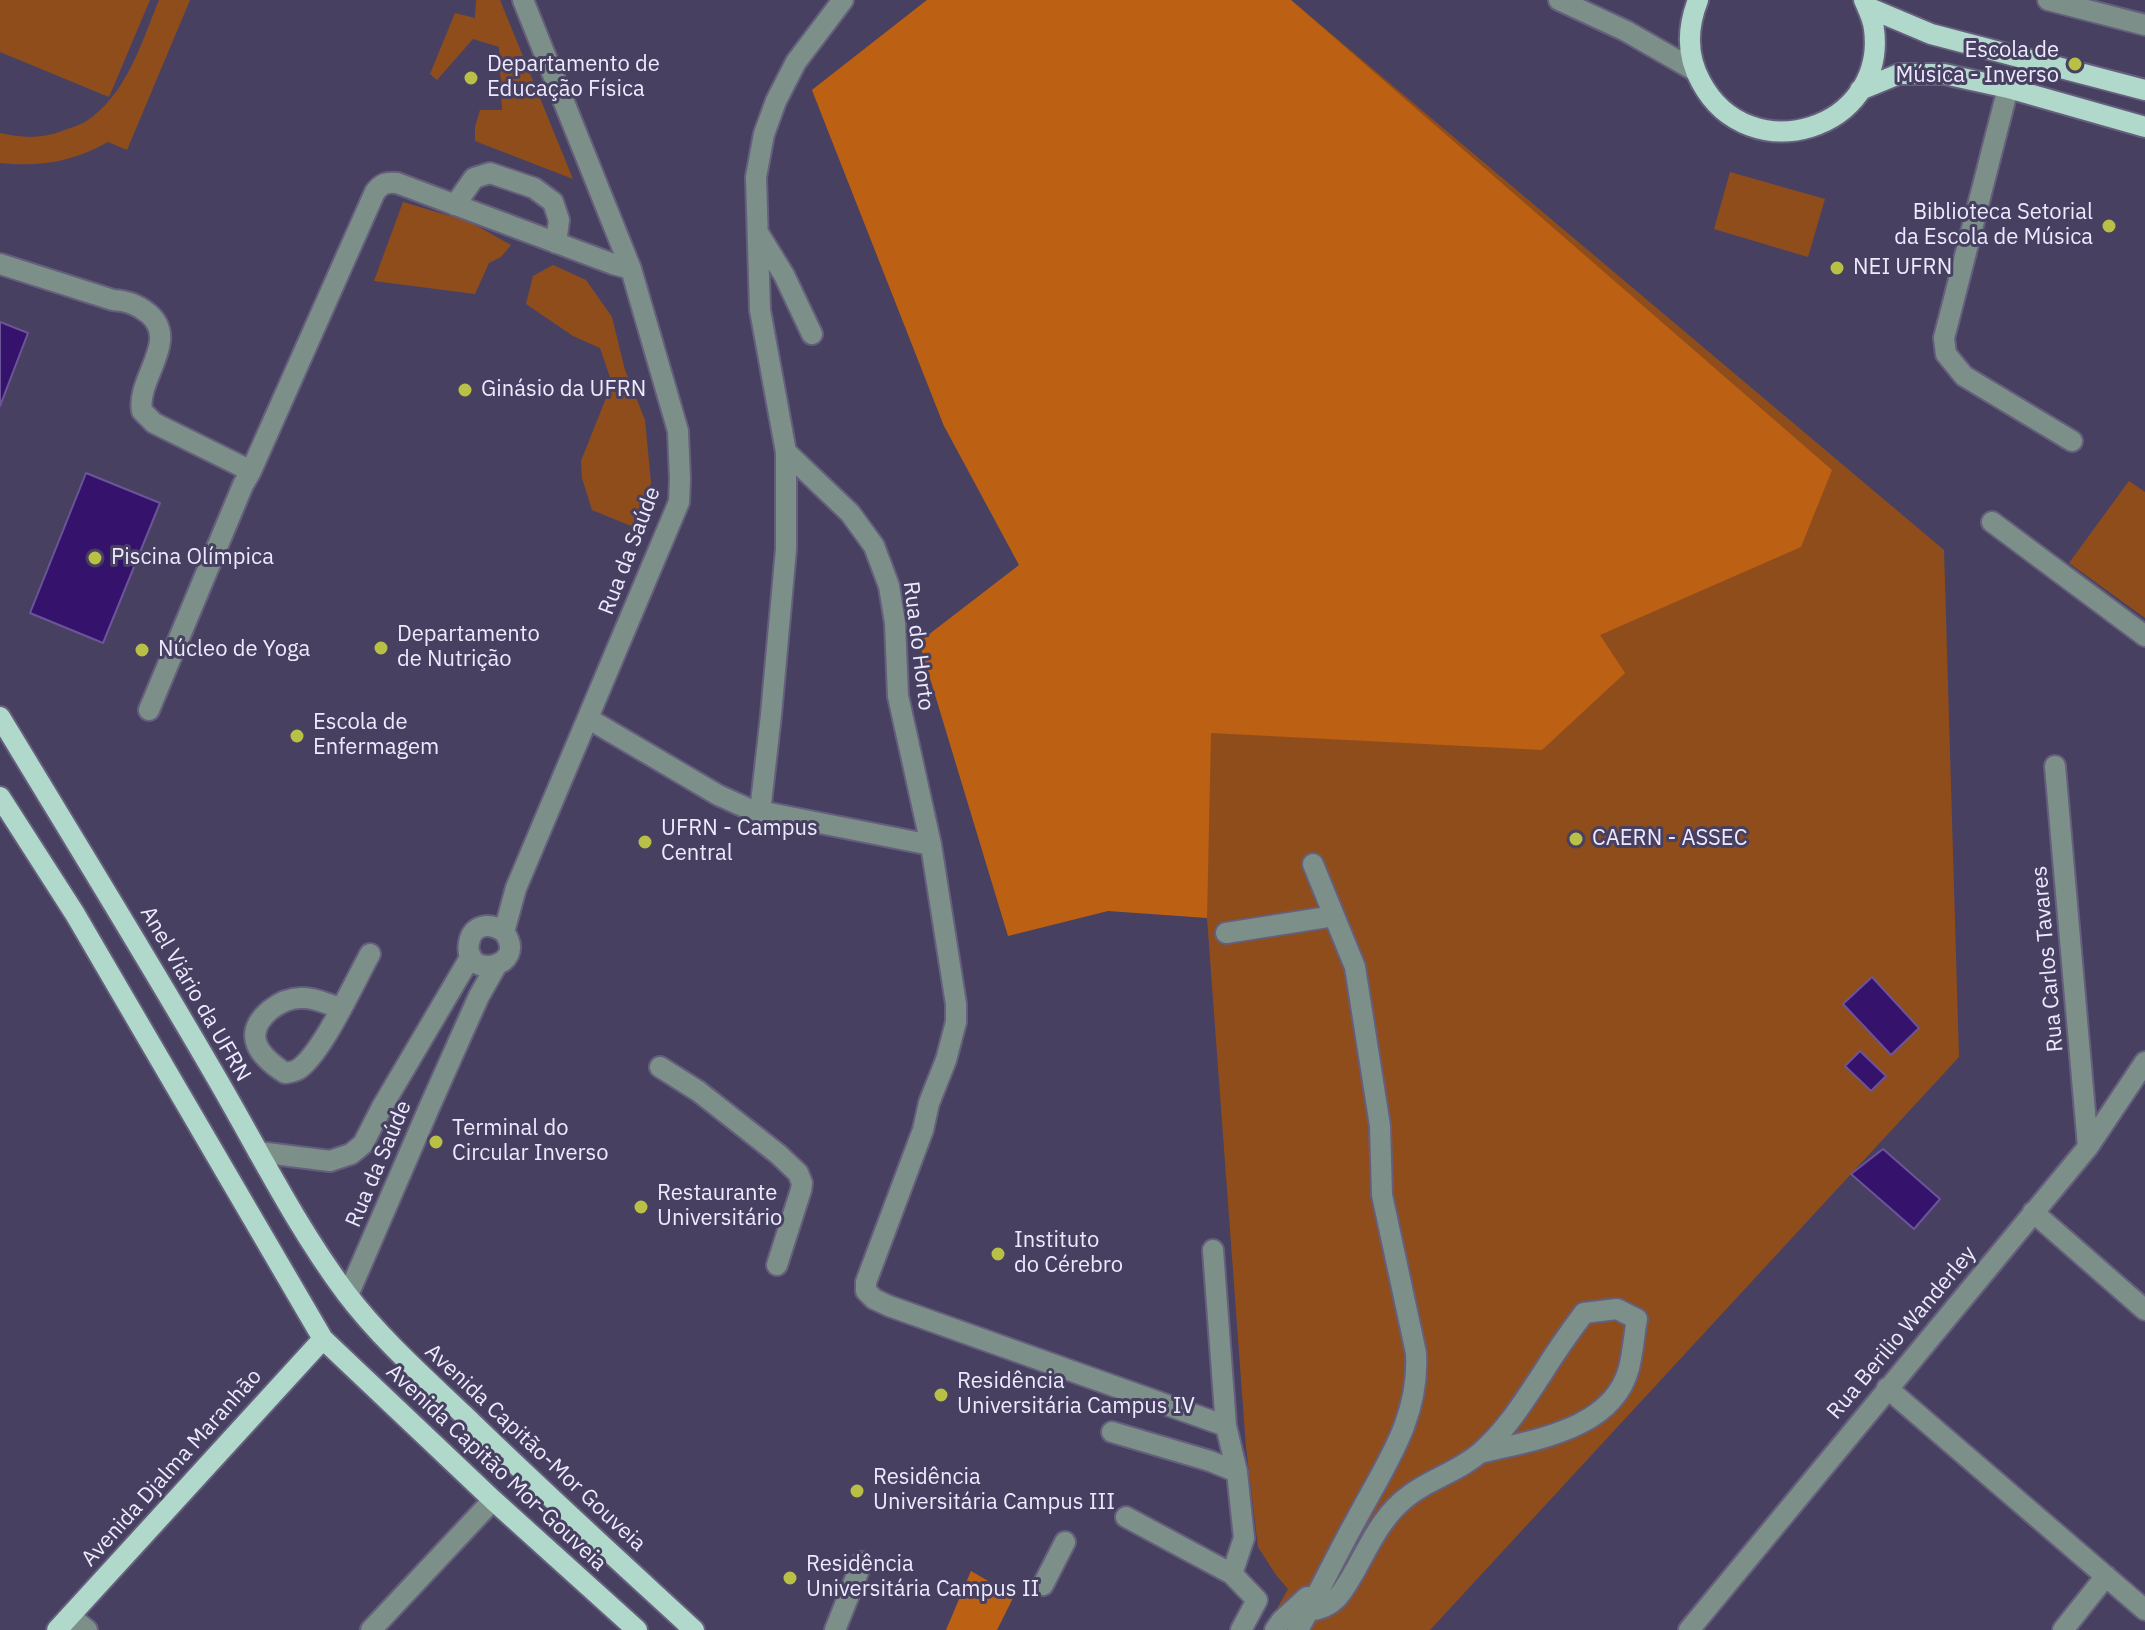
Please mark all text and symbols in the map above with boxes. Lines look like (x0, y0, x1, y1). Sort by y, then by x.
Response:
place label: Escola de Música - Inverso (1895, 38, 2059, 90)
place label: Departamento de Educação Física (487, 52, 660, 104)
marker: Escola de Música - Inverso (2066, 55, 2084, 73)
marker: Departamento de Educação Física (462, 69, 480, 87)
place label: Biblioteca Setorial da Escola de Música (1894, 200, 2093, 252)
marker: Biblioteca Setorial da Escola de Música (2100, 217, 2118, 235)
place label: NEI UFRN (1853, 255, 1952, 281)
marker: NEI UFRN (1828, 259, 1846, 277)
place label: Ginásio da UFRN (481, 377, 646, 403)
marker: Ginásio da UFRN (456, 381, 474, 399)
street label: Rua da Saúde (593, 483, 667, 619)
place label: Piscina Olímpica (111, 545, 274, 571)
marker: Piscina Olímpica (86, 549, 104, 567)
street label: Rua do Horto (897, 580, 939, 712)
place label: Departamento de Nutrição (397, 622, 540, 674)
place label: Núcleo de Yoga (158, 637, 310, 663)
marker: Departamento de Nutrição (372, 639, 390, 657)
marker: Núcleo de Yoga (133, 641, 151, 659)
place label: Escola de Enfermagem (313, 710, 439, 762)
marker: Escola de Enfermagem (288, 727, 306, 745)
place label: UFRN - Campus Central (661, 816, 818, 868)
place label: CAERN - ASSEC (1592, 826, 1747, 852)
marker: CAERN - ASSEC (1567, 830, 1585, 848)
marker: UFRN - Campus Central (636, 833, 654, 851)
street label: Rua Carlos Tavares (2027, 865, 2069, 1053)
street label: Anel Viário da UFRN (134, 902, 256, 1086)
street label: Rua da Saúde (340, 1097, 418, 1231)
place label: Terminal do Circular Inverso (452, 1116, 609, 1168)
marker: Terminal do Circular Inverso (427, 1133, 445, 1151)
place label: Restaurante Universitário (657, 1181, 782, 1232)
marker: Restaurante Universitário (632, 1198, 650, 1216)
place label: Instituto do Cérebro (1014, 1228, 1123, 1280)
street label: Rua Berilio Wanderley (1822, 1241, 1982, 1425)
marker: Instituto do Cérebro (989, 1245, 1007, 1263)
street label: Avenida Capitão-Mor Gouveia (419, 1339, 651, 1557)
street label: Avenida Capitão Mor-Gouveia (380, 1359, 612, 1577)
street label: Avenida Djalma Maranhão (76, 1364, 268, 1572)
place label: Residência Universitária Campus IV (957, 1369, 1195, 1420)
marker: Residência Universitária Campus IV (932, 1386, 950, 1404)
place label: Residência Universitária Campus III (873, 1465, 1115, 1516)
marker: Residência Universitária Campus III (848, 1482, 866, 1500)
place label: Residência Universitária Campus II (806, 1552, 1039, 1604)
marker: Residência Universitária Campus II (781, 1569, 799, 1587)

